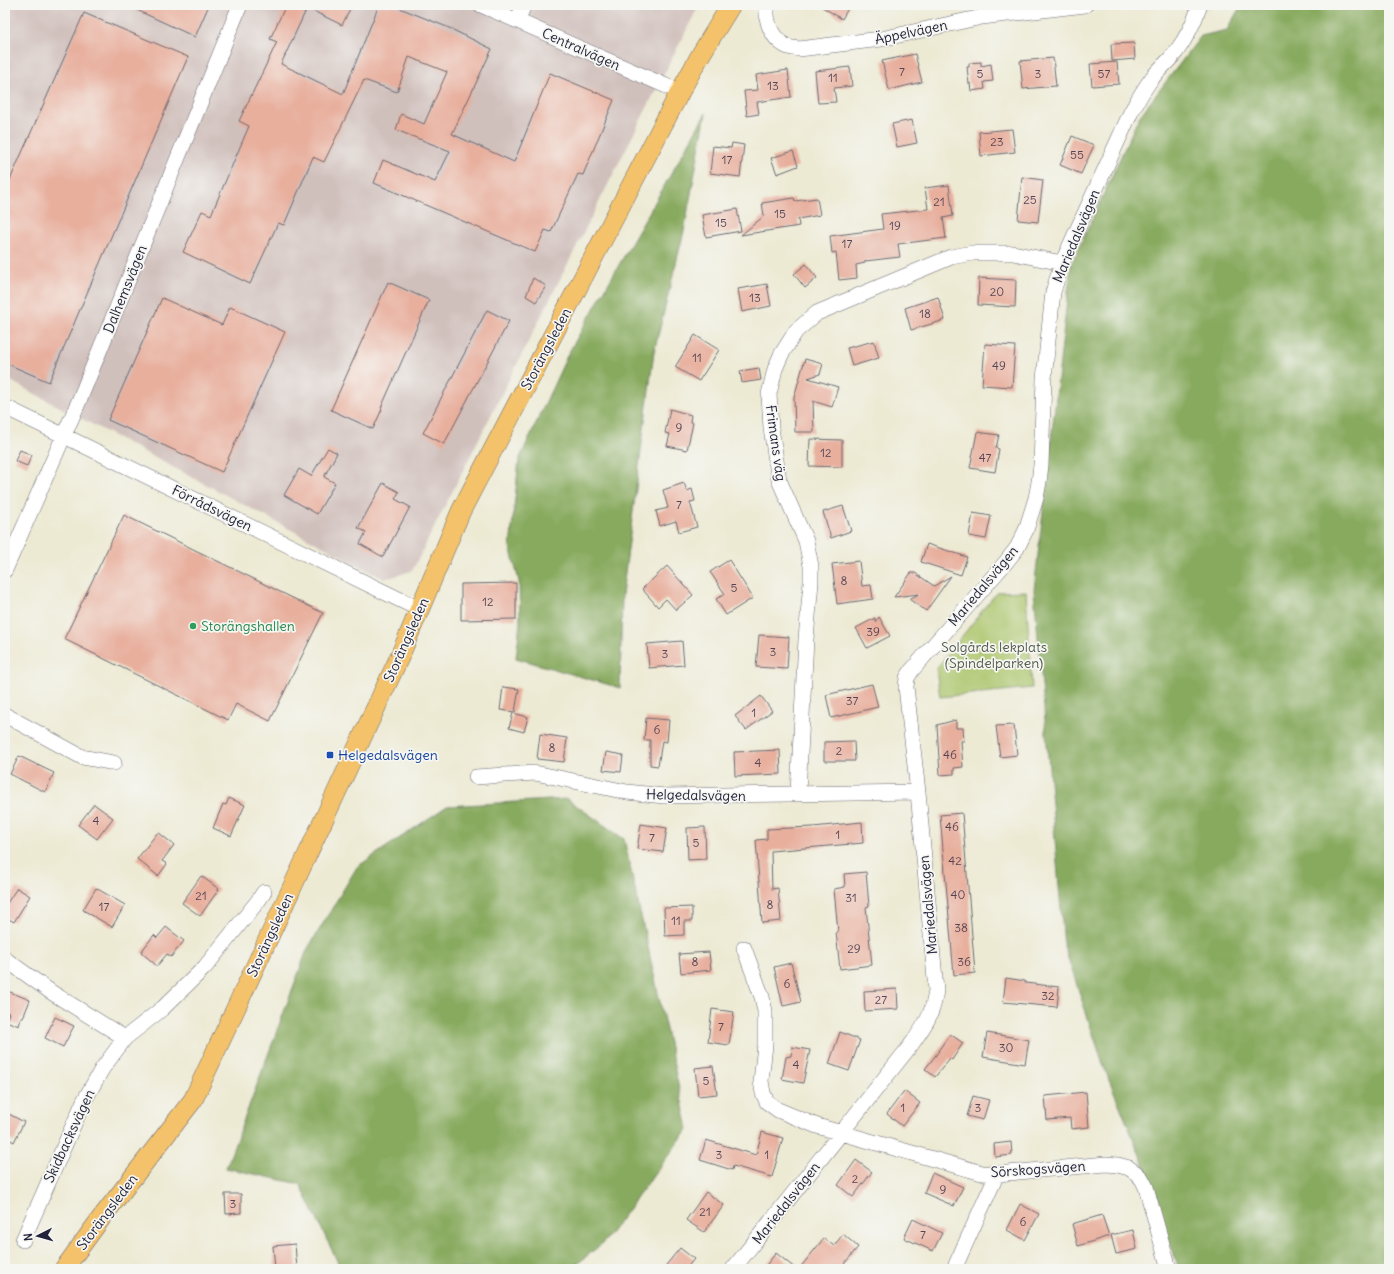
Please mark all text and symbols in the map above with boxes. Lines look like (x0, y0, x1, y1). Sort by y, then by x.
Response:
street label: Äppelvägen (873, 16, 949, 48)
street label: Centralvägen (539, 24, 623, 74)
house number: 7 (899, 64, 905, 79)
house number: 5 (977, 66, 984, 81)
house number: 3 (1035, 66, 1042, 81)
house number: 57 (1098, 66, 1111, 81)
house number: 11 (828, 70, 838, 85)
house number: 13 (767, 78, 779, 93)
house number: 23 (990, 134, 1004, 149)
house number: 55 (1070, 147, 1084, 162)
house number: 17 (722, 152, 732, 167)
street label: Mariedalsvägen (1048, 187, 1104, 285)
house number: 25 (1023, 192, 1037, 207)
house number: 21 (933, 194, 945, 209)
house number: 15 (774, 206, 786, 221)
house number: 15 (715, 215, 727, 230)
house number: 19 (889, 218, 901, 233)
house number: 17 (842, 236, 852, 251)
street label: Dalhemsvägen (99, 242, 151, 336)
house number: 20 (990, 284, 1004, 299)
house number: 13 (749, 290, 761, 305)
street label: Storängsleden (517, 305, 575, 393)
house number: 18 (919, 306, 931, 321)
house number: 11 (692, 350, 702, 365)
house number: 49 (992, 358, 1006, 373)
street label: Frimans väg (762, 404, 790, 482)
house number: 9 (676, 420, 683, 435)
house number: 12 (820, 445, 832, 460)
house number: 47 (979, 450, 991, 465)
street label: Förrådsvägen (169, 481, 255, 535)
house number: 7 (676, 497, 682, 512)
street label: Mariedalsvägen (944, 542, 1022, 630)
house number: 8 (841, 573, 848, 588)
house number: 5 (731, 580, 738, 595)
house number: 12 (482, 594, 494, 609)
street label: Storängsleden (379, 595, 433, 685)
place label: Storängshallen (201, 617, 295, 635)
marker: Storängshallen (188, 621, 198, 631)
house number: 39 (866, 624, 880, 639)
park label: Solgårds lekplats (Spindelparken) (941, 638, 1047, 672)
house number: 3 (770, 644, 777, 659)
house number: 3 (662, 646, 669, 661)
house number: 37 (846, 693, 858, 708)
house number: 1 (752, 705, 756, 720)
house number: 6 (654, 722, 661, 737)
house number: 8 (549, 740, 556, 755)
house number: 2 (836, 743, 843, 758)
place label: Helgedalsvägen (338, 746, 438, 764)
house number: 46 (943, 747, 957, 762)
marker: Helgedalsvägen (325, 750, 335, 760)
house number: 4 (755, 755, 762, 770)
street label: Helgedalsvägen (646, 785, 746, 805)
house number: 4 (93, 813, 100, 828)
house number: 46 (945, 819, 959, 834)
house number: 1 (836, 827, 840, 842)
house number: 7 (649, 830, 655, 845)
house number: 5 (693, 835, 700, 850)
house number: 42 (948, 853, 962, 868)
street label: Mariedalsvägen (915, 855, 941, 955)
house number: 40 (951, 887, 966, 902)
house number: 21 (195, 888, 207, 903)
street label: Storängsleden (243, 890, 297, 980)
house number: 31 (845, 890, 857, 905)
house number: 8 (767, 897, 774, 912)
house number: 17 (99, 899, 109, 914)
house number: 11 (671, 913, 681, 928)
house number: 38 (954, 920, 968, 935)
house number: 29 (847, 941, 861, 956)
house number: 8 (692, 954, 699, 969)
house number: 36 (957, 954, 971, 969)
house number: 6 (784, 976, 791, 991)
house number: 32 (1041, 988, 1055, 1003)
house number: 27 (875, 992, 887, 1007)
house number: 7 (718, 1019, 724, 1034)
house number: 30 (999, 1040, 1013, 1055)
house number: 4 (793, 1057, 800, 1072)
house number: 5 (703, 1073, 710, 1088)
street label: Skidbacksvägen (40, 1087, 98, 1185)
house number: 1 (901, 1100, 905, 1115)
house number: 3 (975, 1100, 982, 1115)
house number: 3 (716, 1147, 723, 1162)
house number: 1 (765, 1147, 769, 1162)
street label: Sörskogsvägen (990, 1157, 1086, 1181)
street label: Mariedalsvägen (748, 1158, 824, 1248)
street label: Storängsleden (73, 1170, 141, 1254)
house number: 2 (852, 1171, 859, 1186)
house number: 9 (940, 1182, 947, 1197)
house number: 3 (230, 1196, 237, 1211)
house number: 21 (699, 1204, 711, 1219)
house number: 6 (1020, 1214, 1027, 1229)
north arrow (18, 1216, 58, 1256)
house number: 7 (920, 1227, 926, 1242)
text: N (21, 1233, 35, 1242)

